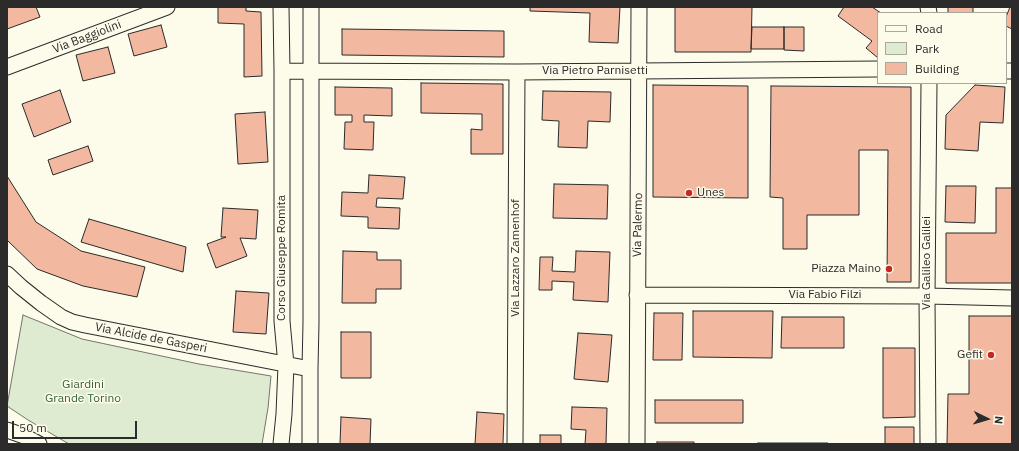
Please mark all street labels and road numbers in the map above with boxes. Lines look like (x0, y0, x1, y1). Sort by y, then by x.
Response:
street label: Via Baggiolini (51, 17, 123, 57)
street label: Via Pietro Parnisetti (542, 64, 648, 78)
street label: Via Palermo (630, 193, 646, 257)
street label: Corso Giuseppe Romita (275, 195, 289, 321)
street label: Via Lazzaro Zamenhof (509, 199, 523, 317)
street label: Via Galileo Galilei (920, 216, 934, 310)
street label: Via Fabio Filzi (788, 288, 862, 302)
street label: Via Alcide de Gasperi (94, 320, 208, 356)

